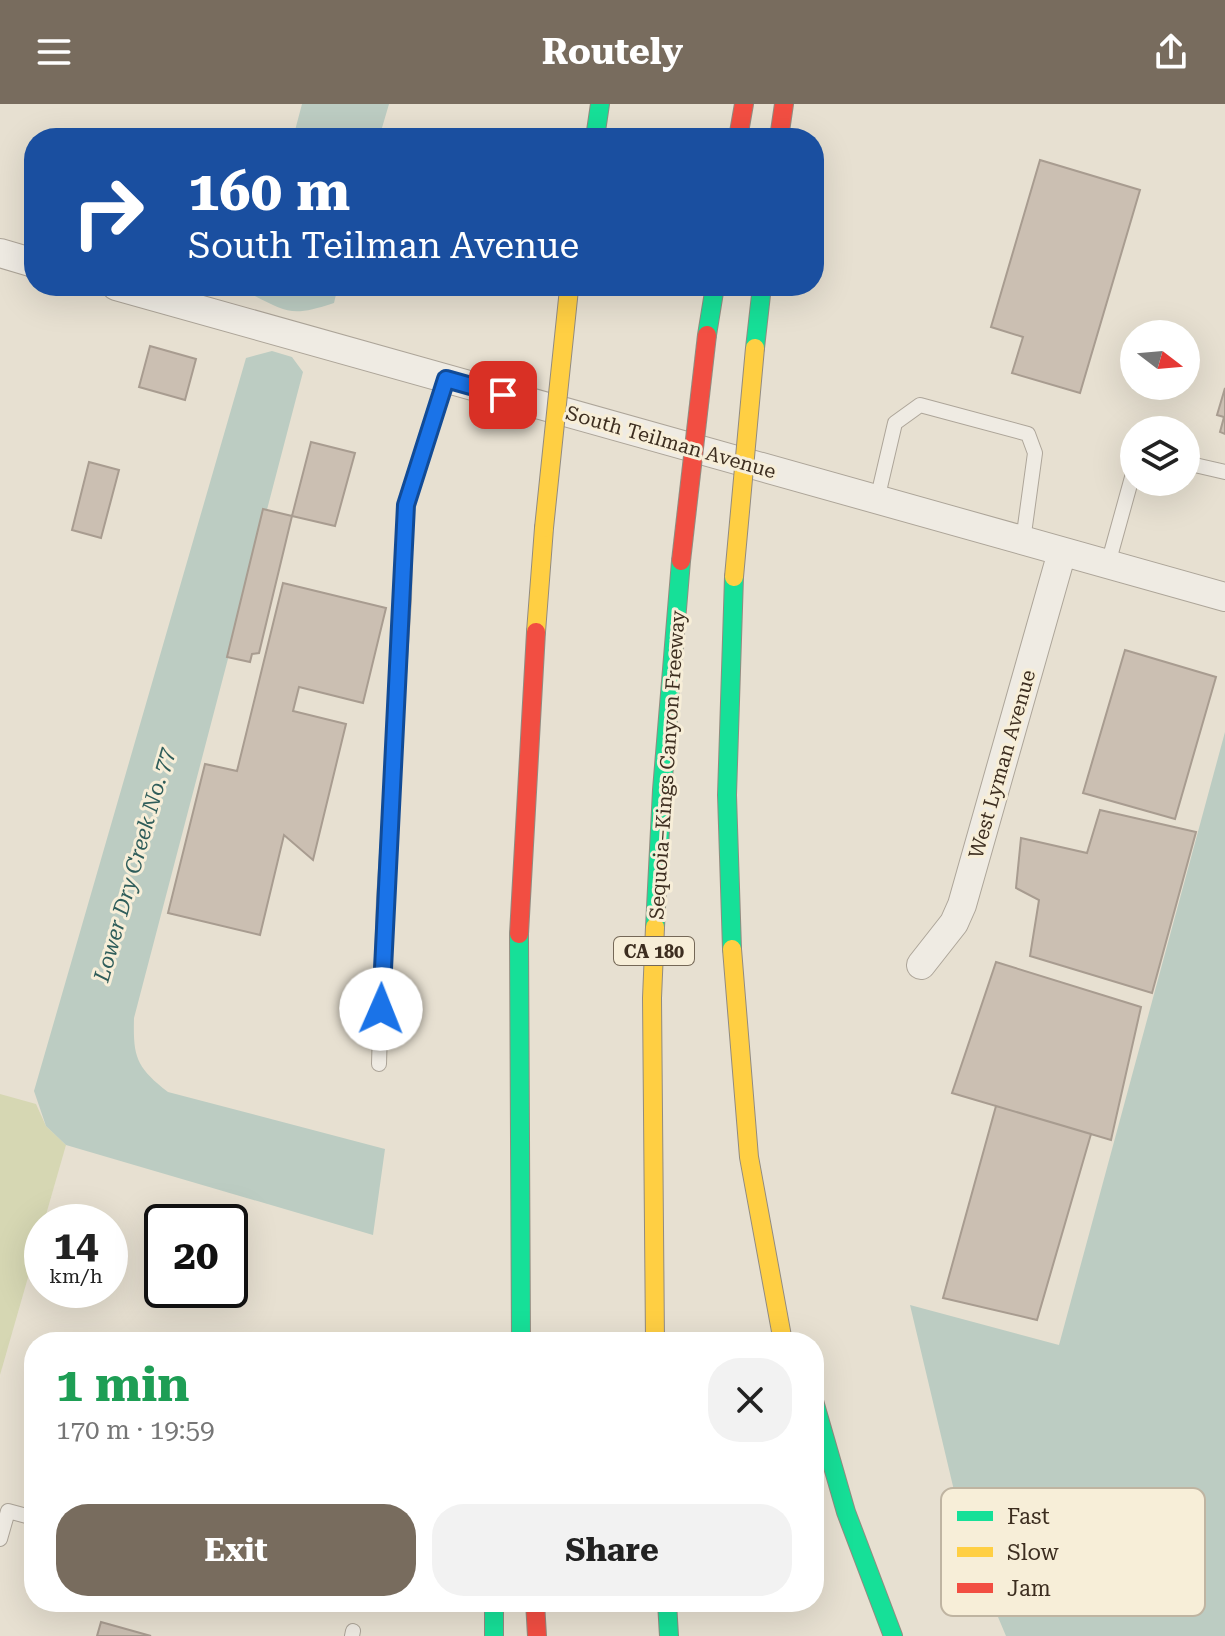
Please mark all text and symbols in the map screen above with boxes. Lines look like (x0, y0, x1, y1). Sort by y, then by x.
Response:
icon: menu (32, 30, 76, 74)
icon: share (1149, 30, 1193, 74)
text: Routely (542, 31, 683, 73)
text: 160 m (188, 158, 350, 224)
icon: right (56, 160, 160, 264)
text: South Teilman Avenue (188, 225, 579, 267)
north arrow (1120, 320, 1200, 400)
map controls (1120, 320, 1200, 496)
pin (469, 361, 537, 429)
icon: arrive (481, 373, 525, 417)
street label: South Teilman Avenue (563, 401, 779, 483)
button: layers (1120, 416, 1200, 496)
street label: Sequoia–Kings Canyon Freeway (644, 609, 690, 920)
street label: West Lyman Avenue (964, 667, 1040, 861)
water label: Lower Dry Creek No. 77 (88, 745, 180, 986)
road number: CA 180 (614, 937, 694, 965)
position arrow (339, 967, 423, 1051)
speed limit sign: 20 (144, 1204, 248, 1308)
text: 14 (54, 1222, 98, 1269)
text: km/h (49, 1264, 103, 1288)
text: 1 min (56, 1357, 189, 1413)
button: close (708, 1358, 792, 1442)
text: 170 m · 19:59 (56, 1415, 215, 1445)
legend (941, 1488, 1205, 1616)
button: Exit (56, 1504, 416, 1596)
button: Share (432, 1504, 792, 1596)
text: Fast (1007, 1504, 1050, 1529)
text: Slow (1007, 1540, 1060, 1565)
text: Jam (1007, 1576, 1051, 1601)

